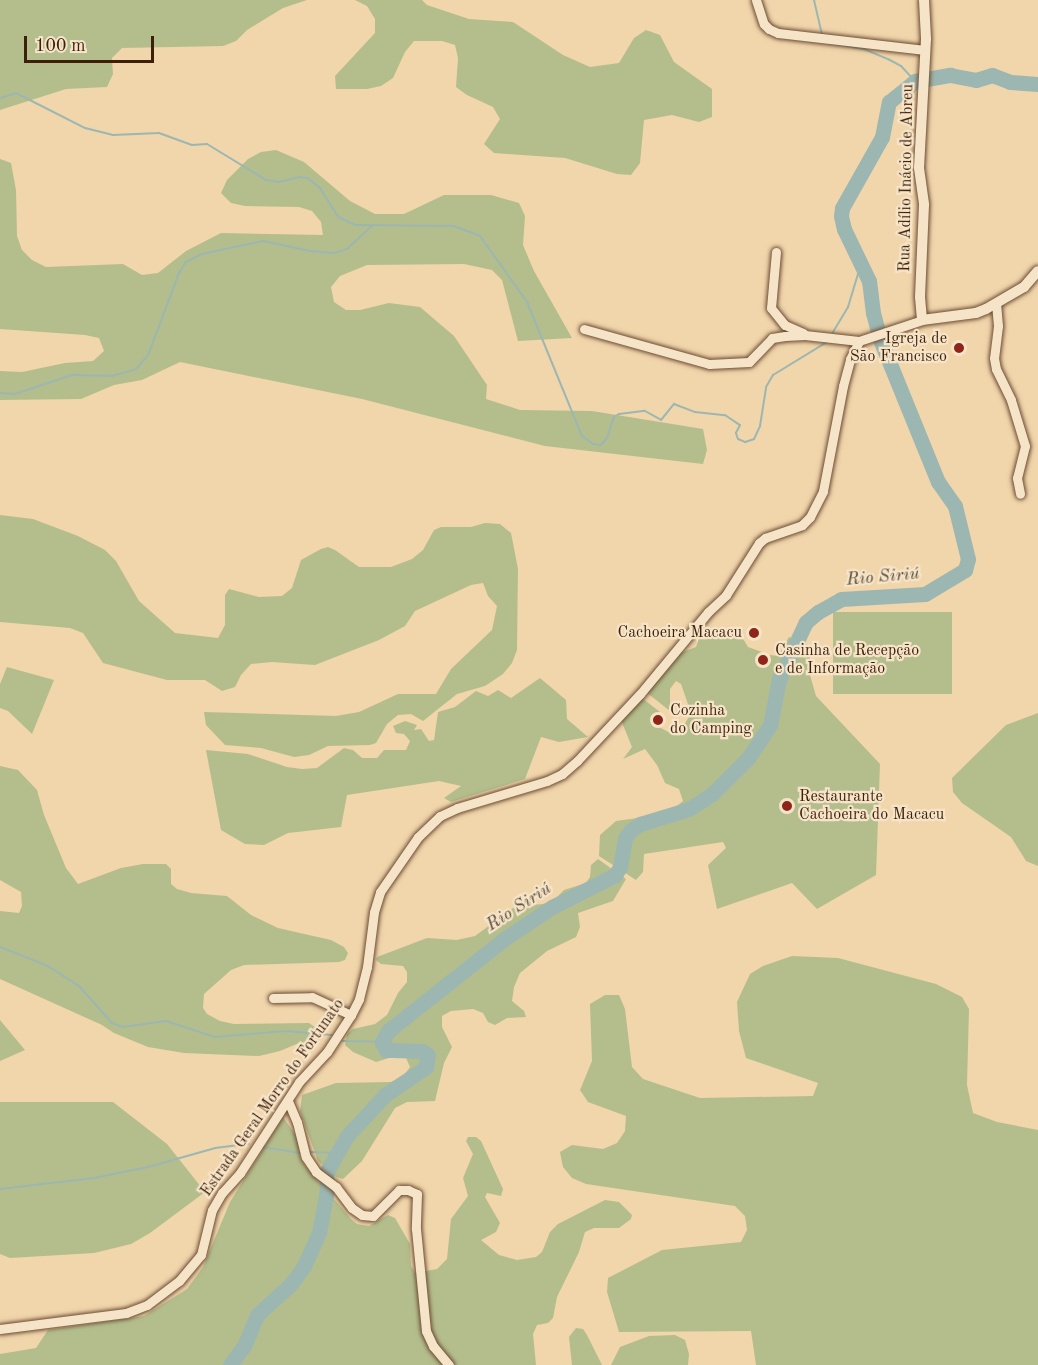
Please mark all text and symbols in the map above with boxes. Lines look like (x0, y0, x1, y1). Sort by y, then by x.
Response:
scale bar (27, 24, 158, 62)
text: 100 m (35, 37, 86, 55)
street label: Rua Adílio Inácio de Abreu (896, 84, 918, 272)
place label: Igreja de São Francisco (850, 329, 947, 367)
marker: Igreja de São Francisco (952, 341, 966, 355)
water label: Rio Siriú (845, 563, 921, 591)
place label: Cachoeira Macacu (617, 623, 742, 643)
marker: Cachoeira Macacu (747, 626, 761, 640)
place label: Casinha de Recepção e de Informação (775, 641, 919, 679)
marker: Casinha de Recepção e de Informação (756, 653, 770, 667)
place label: Cozinha do Camping (670, 701, 752, 739)
marker: Cozinha do Camping (651, 713, 665, 727)
place label: Restaurante Cachoeira do Macacu (799, 787, 944, 825)
marker: Restaurante Cachoeira do Macacu (780, 799, 794, 813)
water label: Rio Siriú (482, 878, 556, 936)
street label: Estrada Geral Morro do Fortunato (197, 995, 349, 1201)

